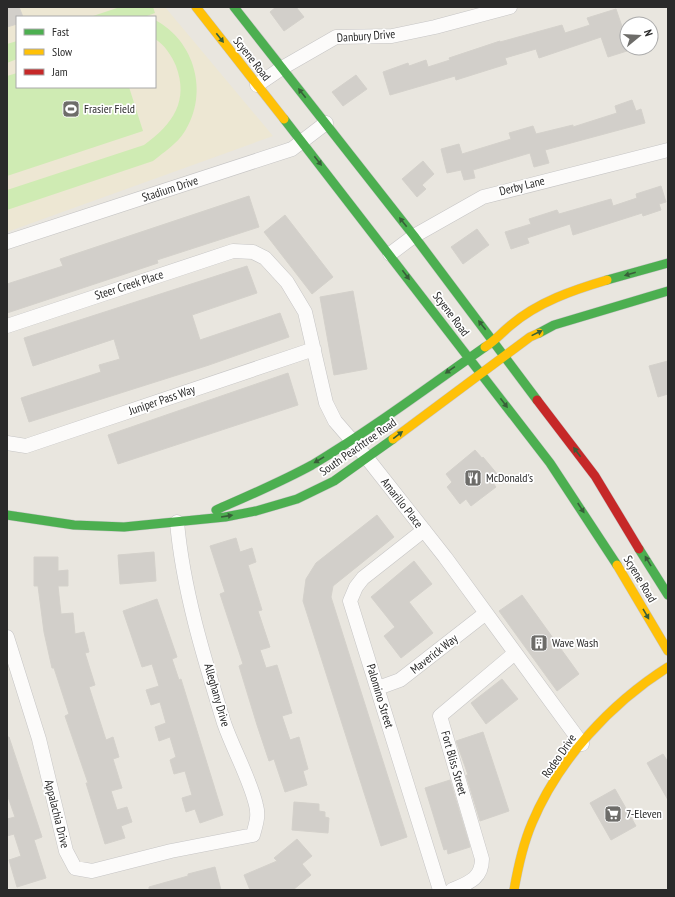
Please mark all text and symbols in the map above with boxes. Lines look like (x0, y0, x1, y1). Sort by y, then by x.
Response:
legend (16, 16, 156, 88)
north arrow (619, 16, 659, 56)
text: Fast (52, 24, 70, 39)
street label: Danbury Drive (336, 26, 396, 45)
text: N (641, 28, 656, 38)
one-way arrow (215, 32, 224, 43)
street label: Scyene Road (230, 34, 274, 84)
text: Slow (52, 44, 73, 59)
text: Jam (51, 64, 68, 79)
one-way arrow (297, 87, 306, 98)
sports icon: Frasier Field (61, 99, 81, 119)
place label: Frasier Field (84, 101, 135, 116)
one-way arrow (314, 156, 322, 167)
street label: Stadium Drive (140, 172, 200, 205)
street label: Derby Lane (498, 173, 546, 198)
one-way arrow (399, 216, 408, 227)
street label: Steer Creek Place (93, 266, 165, 303)
one-way arrow (402, 270, 410, 281)
one-way arrow (624, 271, 637, 277)
street label: Scyene Road (430, 288, 473, 339)
one-way arrow (478, 320, 486, 331)
one-way arrow (531, 330, 543, 336)
one-way arrow (444, 366, 455, 374)
street label: Juniper Pass Way (126, 381, 197, 418)
one-way arrow (500, 398, 508, 409)
street label: South Peachtree Road (316, 415, 399, 479)
one-way arrow (393, 430, 404, 439)
one-way arrow (573, 447, 581, 458)
one-way arrow (314, 456, 325, 463)
restaurant icon: McDonald's (463, 468, 483, 488)
place label: McDonald's (486, 470, 533, 485)
street label: Amarillo Place (378, 475, 427, 531)
one-way arrow (577, 503, 584, 514)
one-way arrow (221, 513, 233, 519)
street label: Scyene Road (621, 553, 660, 605)
one-way arrow (644, 556, 652, 566)
one-way arrow (643, 608, 650, 620)
street label: Maverick Way (407, 630, 461, 677)
building icon: Wave Wash (529, 633, 549, 653)
place label: Wave Wash (552, 635, 598, 650)
street label: Alleghany Drive (201, 661, 234, 728)
street label: Palomino Street (364, 662, 398, 730)
street label: Fort Bliss Street (438, 729, 471, 797)
street label: Rodeo Drive (538, 731, 579, 781)
street label: Appalachia Drive (42, 778, 73, 850)
supermarket icon: 7-Eleven (603, 804, 623, 824)
place label: 7-Eleven (626, 806, 662, 821)

